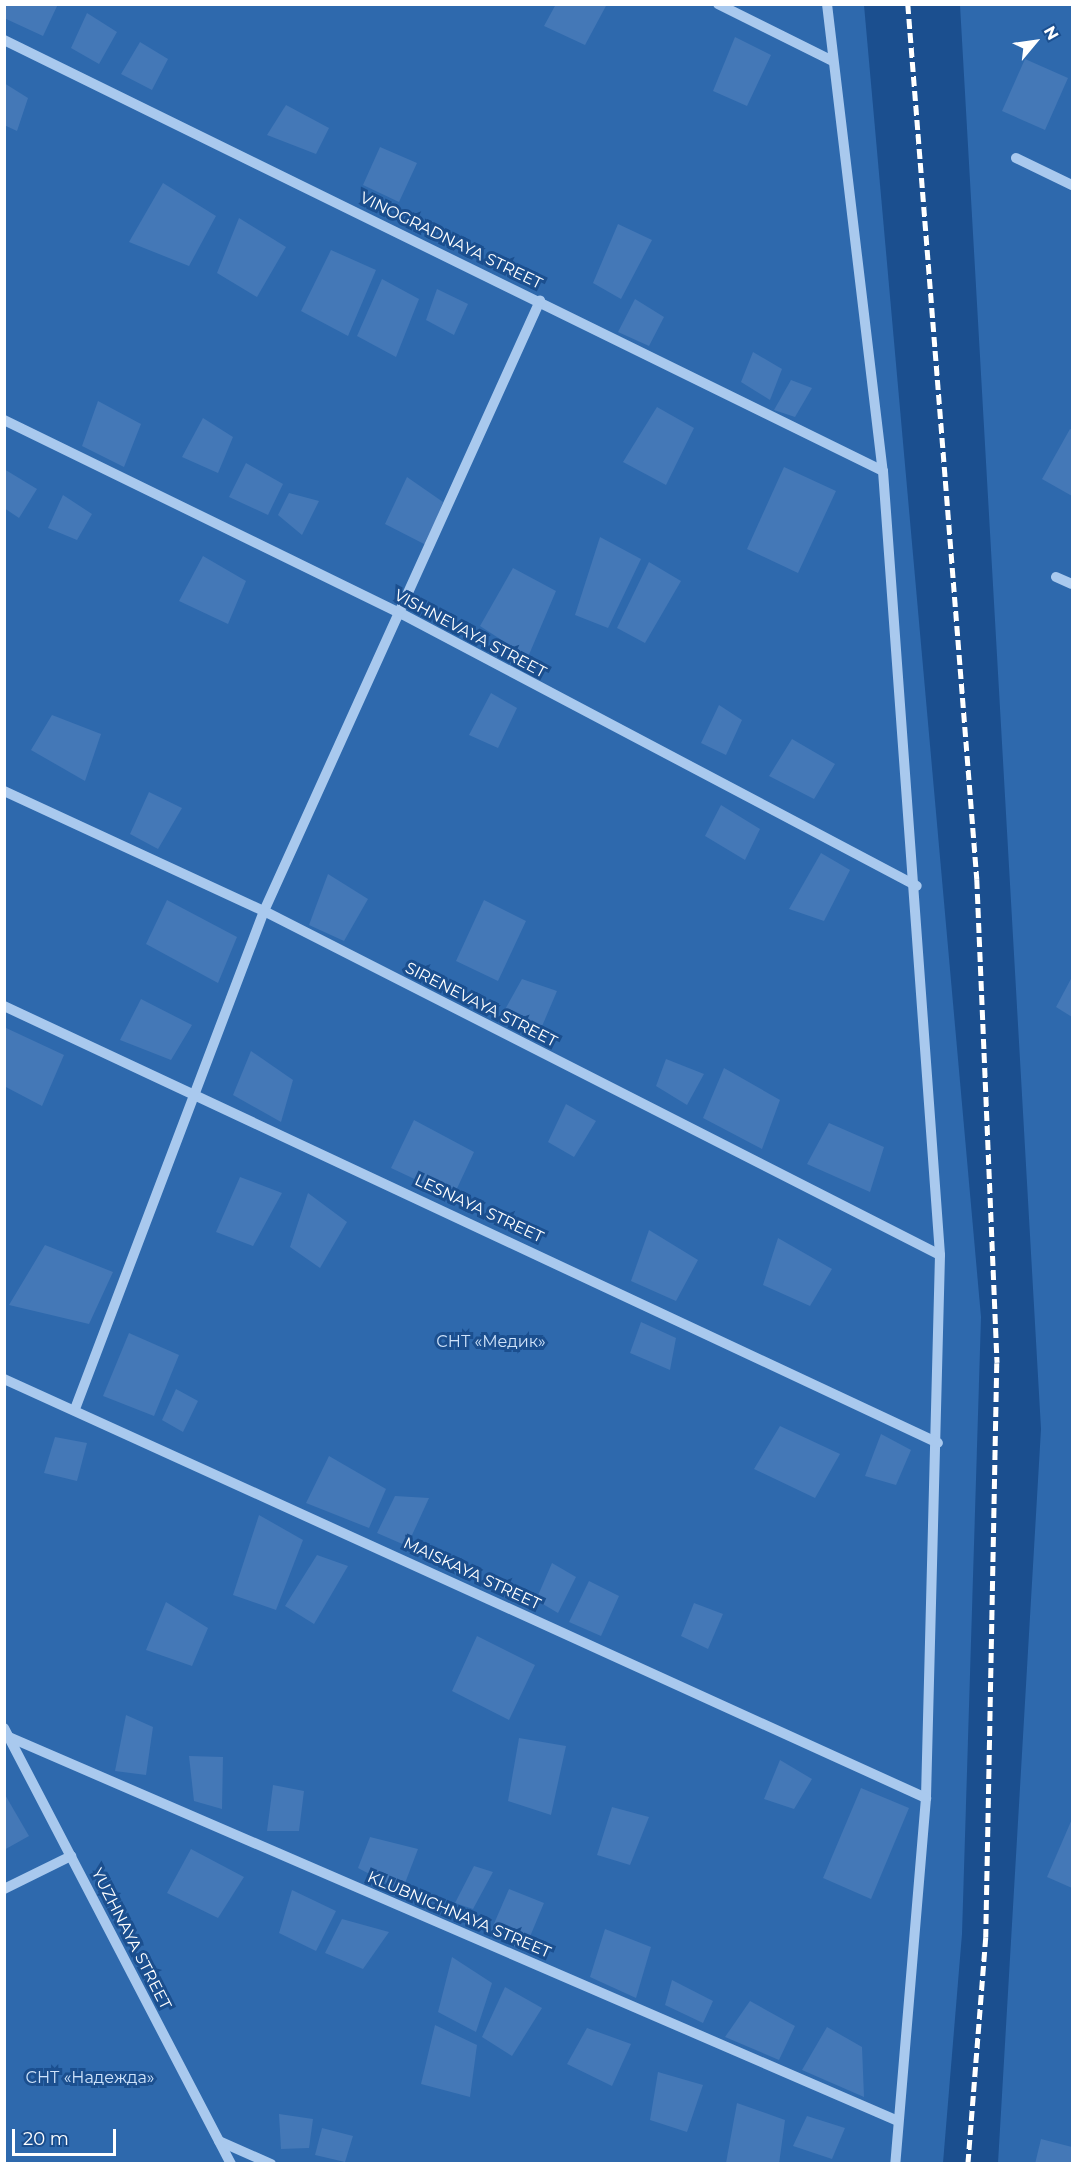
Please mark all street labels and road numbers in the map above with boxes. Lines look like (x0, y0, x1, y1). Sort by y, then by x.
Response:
street label: VINOGRADNAYA STREET (357, 188, 545, 294)
street label: VISHNEVAYA STREET (391, 586, 549, 682)
street label: SIRENEVAYA STREET (402, 958, 560, 1052)
street label: LESNAYA STREET (412, 1171, 546, 1247)
street label: MAISKAYA STREET (400, 1534, 544, 1614)
street label: YUZHNAYA STREET (87, 1865, 175, 2013)
street label: KLUBNICHNAYA STREET (364, 1868, 554, 1962)

